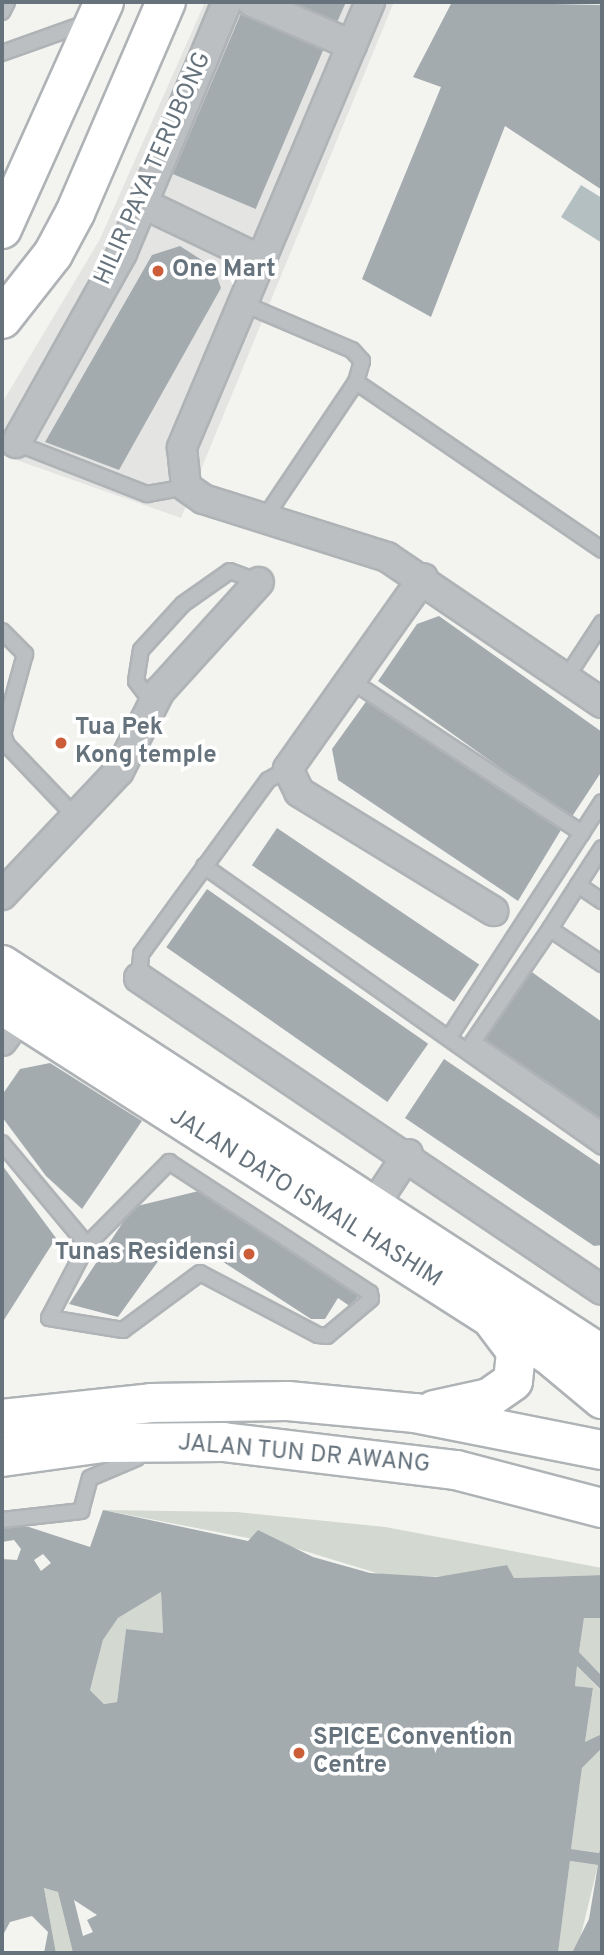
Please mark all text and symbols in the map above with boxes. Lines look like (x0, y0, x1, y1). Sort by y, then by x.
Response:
street label: HILIR PAYA TERUBONG (89, 47, 219, 291)
place label: One Mart (172, 257, 276, 285)
marker: One Mart (150, 263, 166, 279)
place label: Tua Pek Kong temple (75, 715, 217, 771)
marker: Tua Pek Kong temple (53, 735, 69, 751)
street label: JALAN DATO ISMAIL HASHIM (163, 1103, 447, 1295)
place label: Tunas Residensi (55, 1240, 235, 1268)
marker: Tunas Residensi (241, 1246, 257, 1262)
street label: JALAN TUN DR AWANG (176, 1430, 432, 1480)
place label: SPICE Convention Centre (313, 1725, 513, 1781)
marker: SPICE Convention Centre (291, 1745, 307, 1761)

